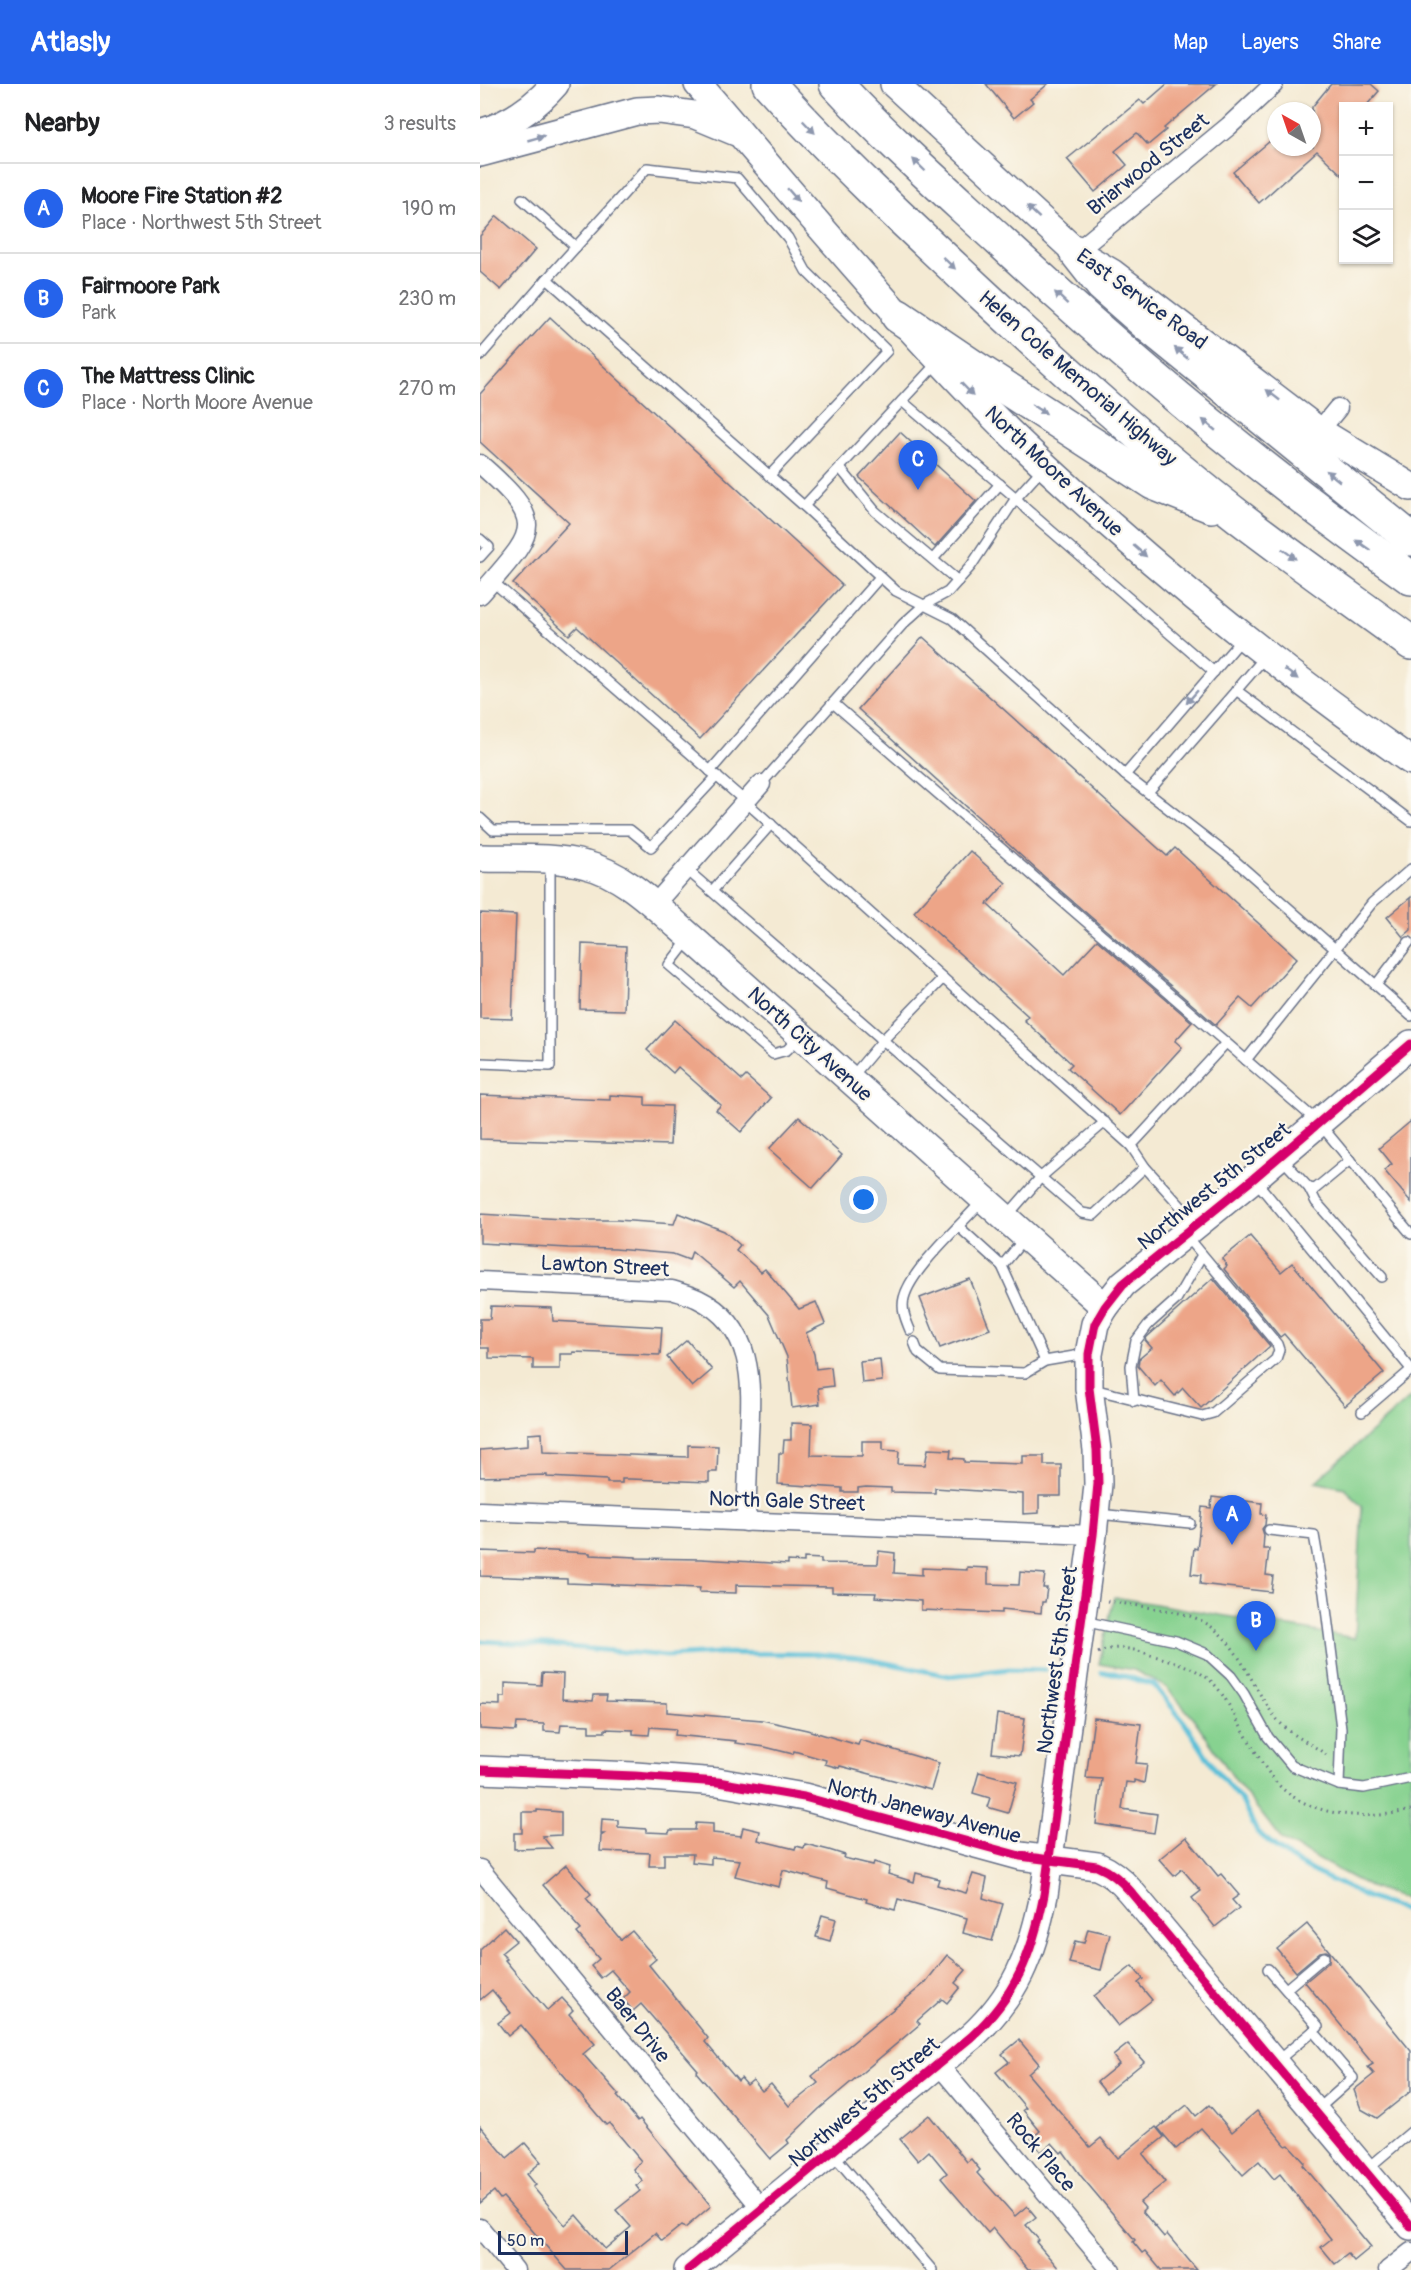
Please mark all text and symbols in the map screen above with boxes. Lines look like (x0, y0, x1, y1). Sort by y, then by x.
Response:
text: Atlasly (30, 25, 110, 60)
text: Map (1173, 29, 1208, 56)
text: Layers (1241, 29, 1299, 56)
text: Share (1332, 29, 1381, 56)
north arrow (1267, 102, 1321, 156)
map controls (1339, 102, 1393, 264)
button: + (1339, 102, 1393, 156)
text: Nearby (24, 107, 100, 139)
street label: Briarwood Street (1082, 107, 1215, 222)
text: 3 results (384, 111, 456, 136)
one-way arrow (802, 120, 816, 135)
one-way arrow (527, 133, 545, 142)
button: − (1339, 156, 1393, 210)
one-way arrow (911, 158, 926, 172)
text: Moore Fire Station #2 (81, 182, 283, 210)
one-way arrow (786, 187, 799, 202)
text: A (37, 196, 50, 221)
text: 190 m (402, 196, 456, 221)
one-way arrow (1026, 206, 1040, 220)
text: Place · Northwest 5th Street (81, 210, 322, 235)
button: layers (1339, 210, 1393, 264)
street label: East Service Road (1071, 243, 1213, 356)
one-way arrow (941, 256, 956, 270)
text: Fairmoore Park (81, 272, 220, 300)
street label: Helen Cole Memorial Highway (973, 285, 1183, 472)
text: B (38, 286, 49, 311)
text: 230 m (399, 286, 456, 311)
one-way arrow (1054, 291, 1069, 305)
text: Park (81, 300, 116, 325)
one-way arrow (1174, 347, 1189, 360)
text: The Mattress Clinic (81, 362, 255, 390)
text: C (37, 376, 50, 401)
text: 270 m (398, 376, 456, 401)
one-way arrow (960, 381, 973, 396)
one-way arrow (1265, 389, 1281, 402)
text: Place · North Moore Avenue (81, 390, 313, 415)
street label: North Moore Avenue (979, 400, 1129, 543)
one-way arrow (1031, 403, 1047, 414)
one-way arrow (1202, 419, 1217, 432)
pin: C (898, 440, 938, 490)
one-way arrow (1325, 470, 1340, 483)
one-way arrow (1356, 539, 1371, 551)
one-way arrow (1132, 544, 1147, 557)
one-way arrow (1281, 548, 1297, 560)
one-way arrow (1283, 668, 1299, 681)
one-way arrow (1185, 690, 1198, 705)
street label: North City Avenue (742, 981, 878, 1108)
street label: Northwest 5th Street (1132, 1116, 1297, 1256)
your location (849, 1185, 878, 1214)
street label: Lawton Street (540, 1250, 670, 1283)
street label: North Gale Street (708, 1485, 866, 1518)
pin: A (1212, 1496, 1251, 1545)
street label: Northwest 5th Street (1031, 1564, 1084, 1756)
pin: B (1236, 1602, 1276, 1651)
street label: North Janeway Avenue (824, 1773, 1024, 1850)
street label: Baer Drive (599, 1982, 676, 2069)
street label: Northwest 5th Street (783, 2031, 946, 2174)
street label: Rock Place (1000, 2107, 1082, 2198)
scale bar (498, 2228, 628, 2256)
text: 50 m (507, 2231, 544, 2251)

